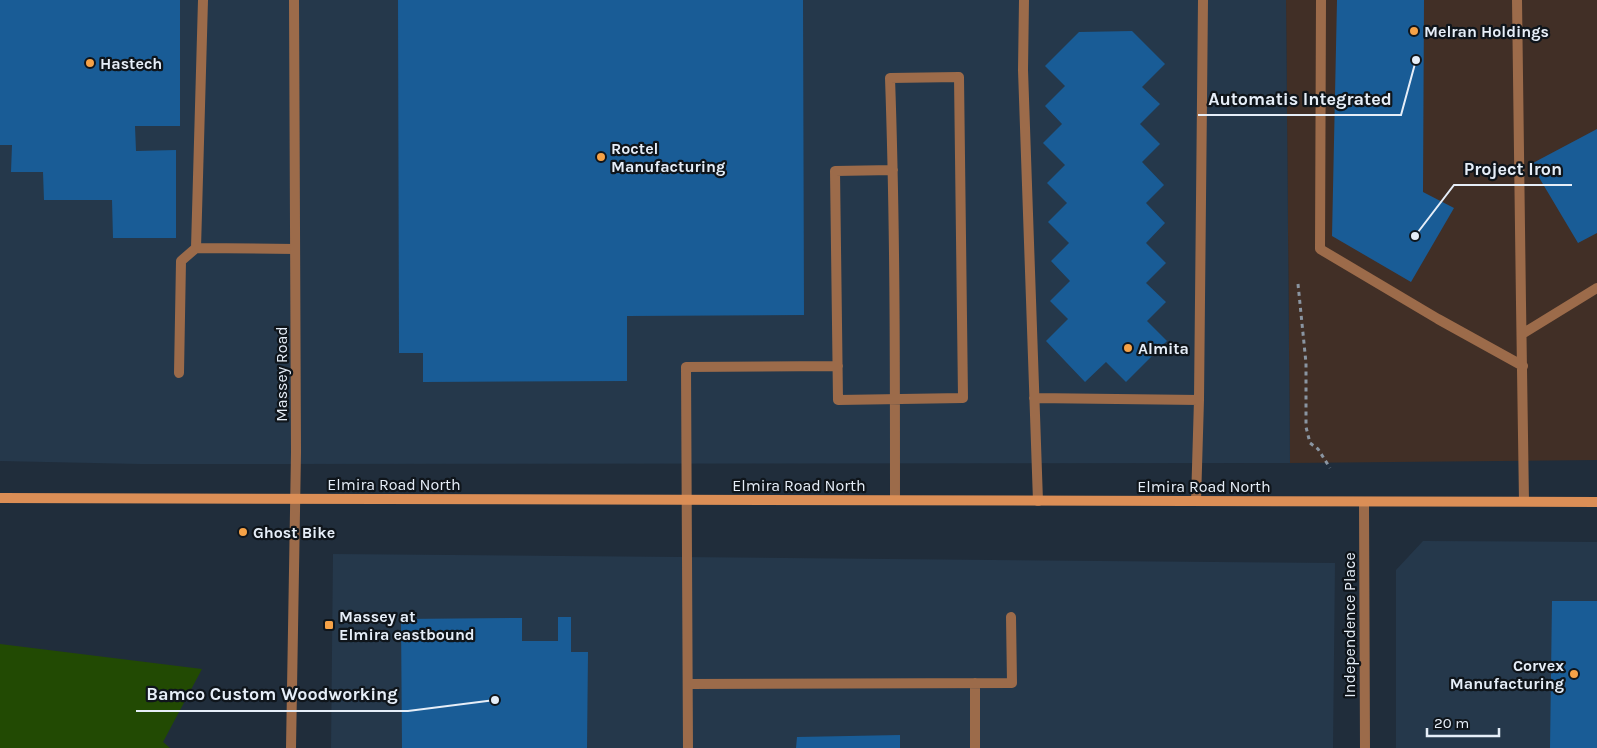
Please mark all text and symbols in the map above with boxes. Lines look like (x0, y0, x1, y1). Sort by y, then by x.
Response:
place label: Melran Holdings (1424, 22, 1549, 41)
marker: Melran Holdings (1408, 25, 1420, 37)
place label: Hastech (100, 54, 162, 73)
marker: Hastech (84, 57, 96, 69)
callout: Automatis Integrated (1198, 82, 1401, 115)
text: Automatis Integrated (1208, 88, 1392, 110)
place label: Roctel Manufacturing (611, 139, 725, 176)
marker: Roctel Manufacturing (595, 151, 607, 163)
callout: Project Iron (1454, 152, 1572, 185)
text: Project Iron (1464, 158, 1562, 180)
street label: Massey Road (272, 326, 291, 422)
place label: Almita (1138, 339, 1189, 358)
marker: Almita (1122, 342, 1134, 354)
street label: Elmira Road North (327, 475, 461, 494)
street label: Elmira Road North (732, 476, 866, 495)
street label: Elmira Road North (1137, 477, 1271, 496)
place label: Ghost Bike (253, 523, 335, 542)
marker: Ghost Bike (237, 526, 249, 538)
street label: Independence Place (1340, 552, 1359, 698)
place label: Massey at Elmira eastbound (339, 607, 475, 644)
marker: Massey at Elmira eastbound (323, 619, 335, 631)
place label: Corvex Manufacturing (1450, 656, 1564, 693)
marker: Corvex Manufacturing (1568, 668, 1580, 680)
callout: Bamco Custom Woodworking (136, 678, 408, 711)
text: Bamco Custom Woodworking (146, 683, 398, 705)
scale bar (1427, 706, 1500, 738)
text: 20 m (1434, 714, 1469, 732)

